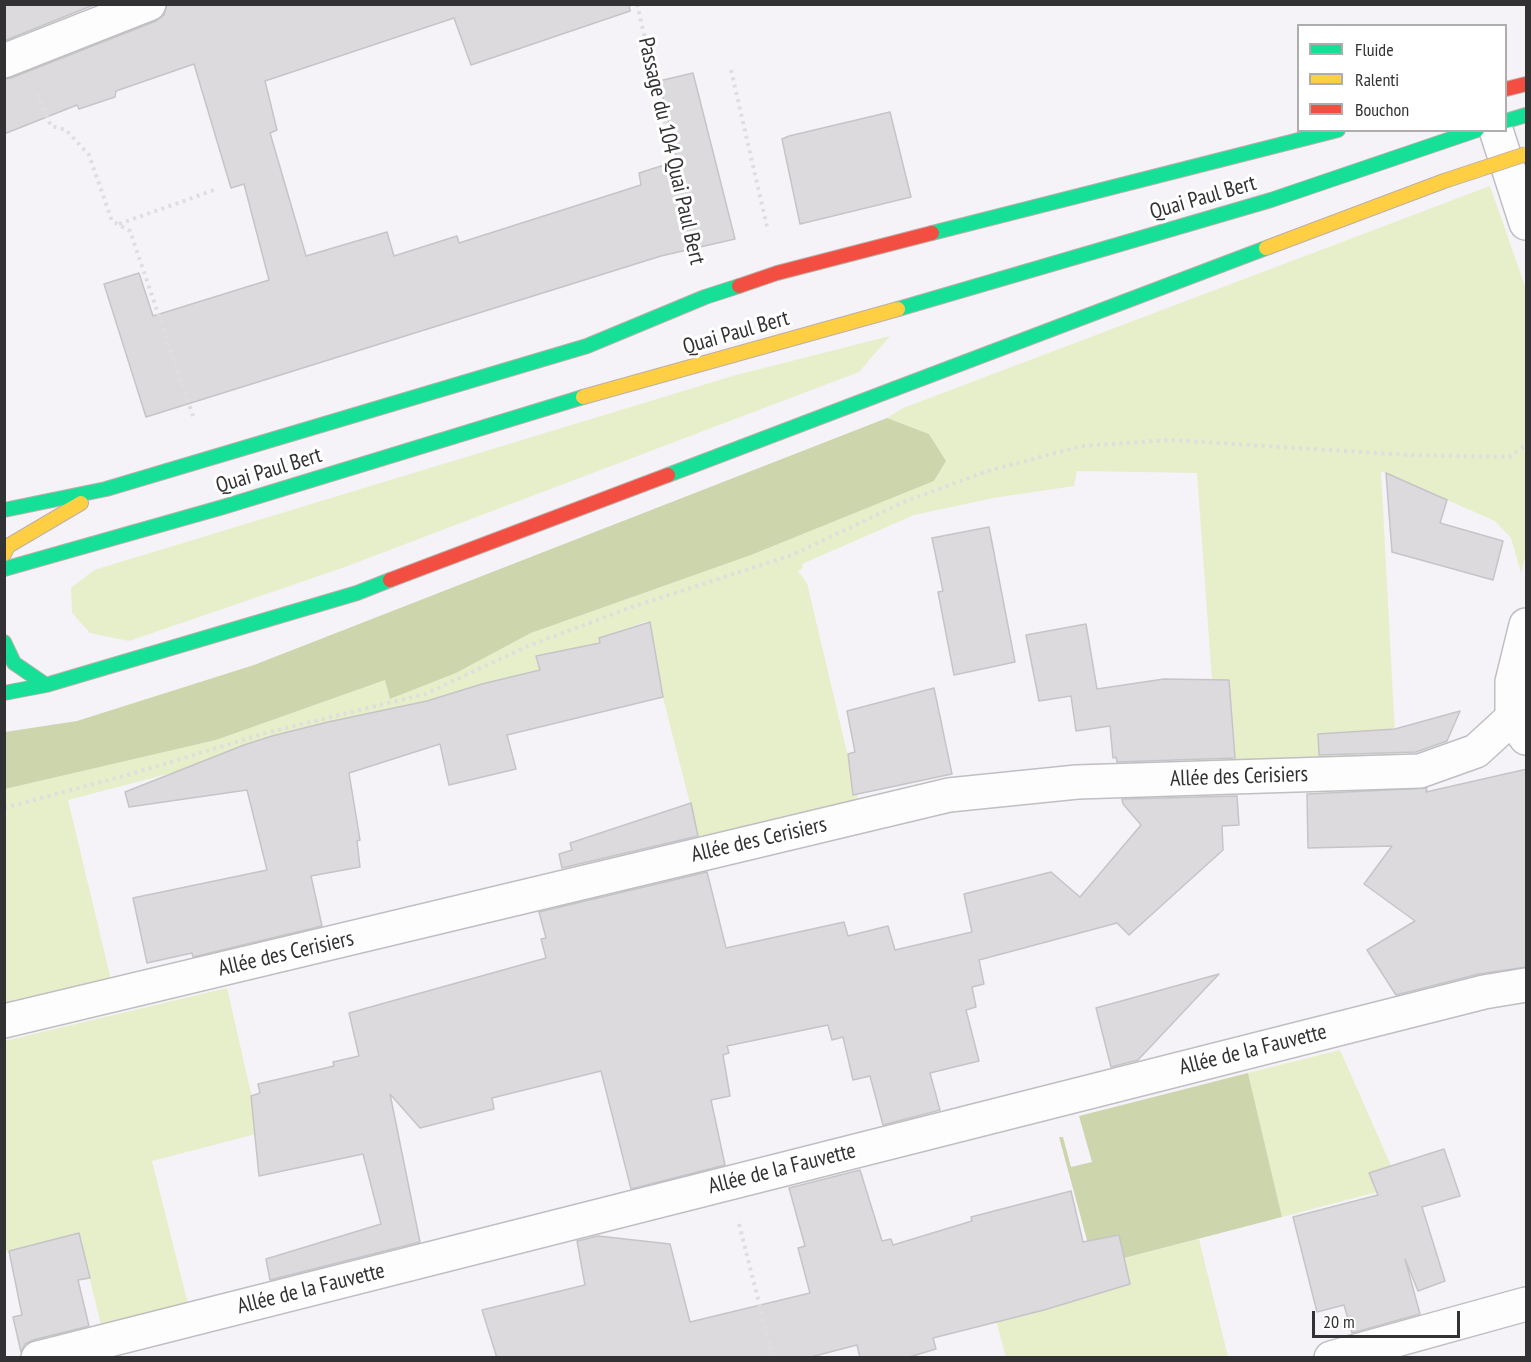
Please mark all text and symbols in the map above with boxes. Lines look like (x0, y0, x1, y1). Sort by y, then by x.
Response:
legend (1297, 24, 1507, 132)
street label: Passage du 104 Quai Paul Bert (632, 35, 710, 267)
text: Fluide (1355, 38, 1394, 61)
text: Ralenti (1355, 68, 1399, 91)
text: Bouchon (1355, 98, 1409, 121)
street label: Quai Paul Bert (1147, 170, 1259, 226)
street label: Quai Paul Bert (680, 305, 792, 361)
street label: Quai Paul Bert (213, 442, 325, 500)
street label: Allée des Cerisiers (1170, 761, 1308, 793)
street label: Allée des Cerisiers (689, 812, 829, 868)
street label: Allée des Cerisiers (216, 926, 356, 982)
street label: Allée de la Fauvette (1176, 1019, 1330, 1081)
street label: Allée de la Fauvette (705, 1138, 859, 1200)
street label: Allée de la Fauvette (234, 1258, 388, 1320)
scale bar (1315, 1299, 1464, 1337)
text: 20 m (1323, 1310, 1355, 1333)

